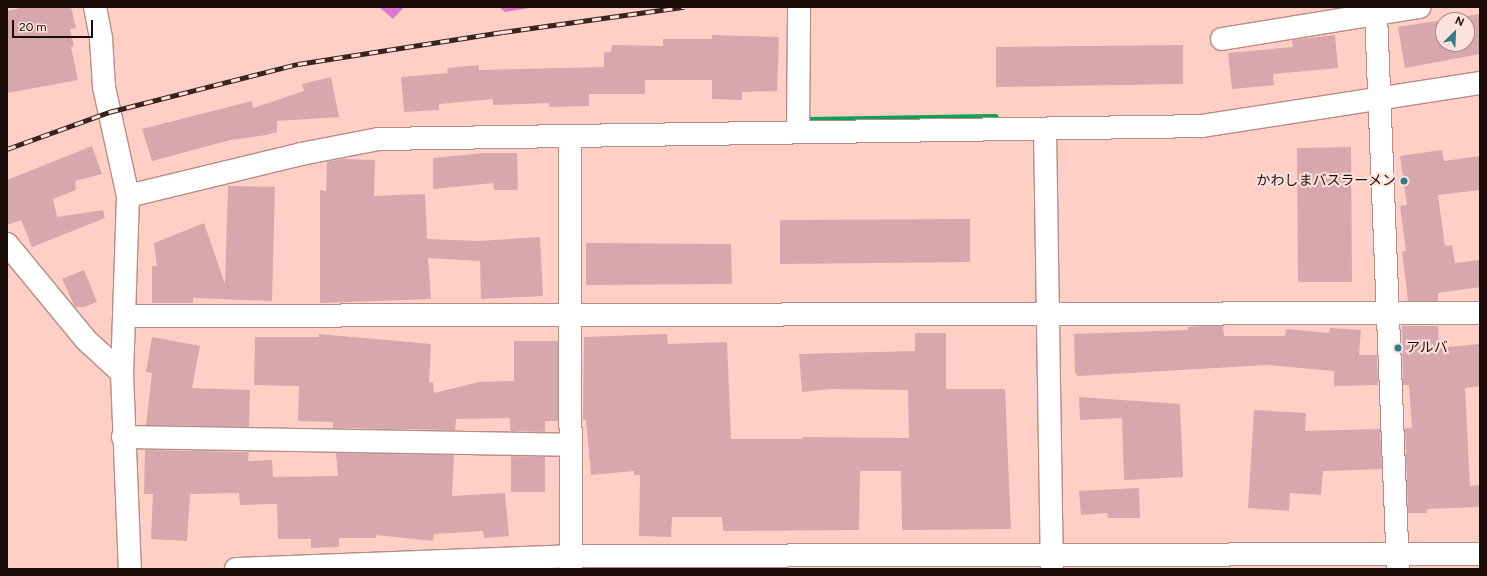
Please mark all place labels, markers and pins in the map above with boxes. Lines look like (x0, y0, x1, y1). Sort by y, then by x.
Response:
place label: かわしまバスラーメン (1256, 173, 1396, 189)
marker: かわしまバスラーメン (1399, 176, 1409, 186)
place label: アルバ (1406, 340, 1448, 356)
marker: アルバ (1393, 343, 1403, 353)

